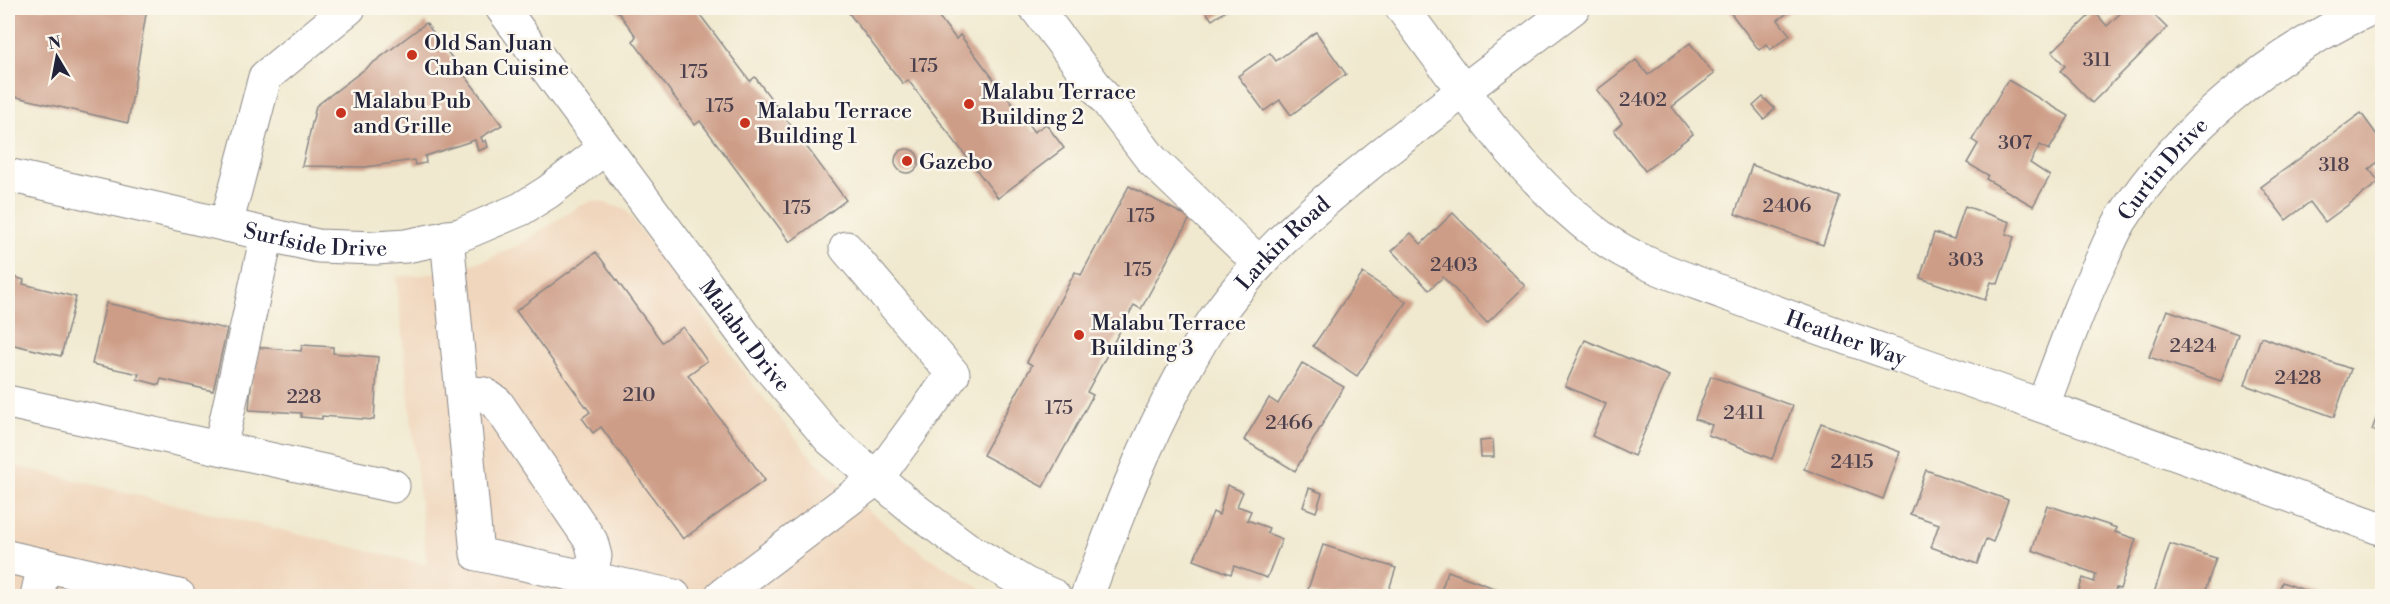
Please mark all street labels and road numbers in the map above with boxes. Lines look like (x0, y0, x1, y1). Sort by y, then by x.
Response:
street label: Curtin Drive (2113, 112, 2214, 226)
street label: Larkin Road (1230, 191, 1336, 296)
street label: Surfside Drive (241, 217, 388, 263)
street label: Malabu Drive (693, 275, 796, 398)
street label: Heather Way (1781, 305, 1910, 373)

